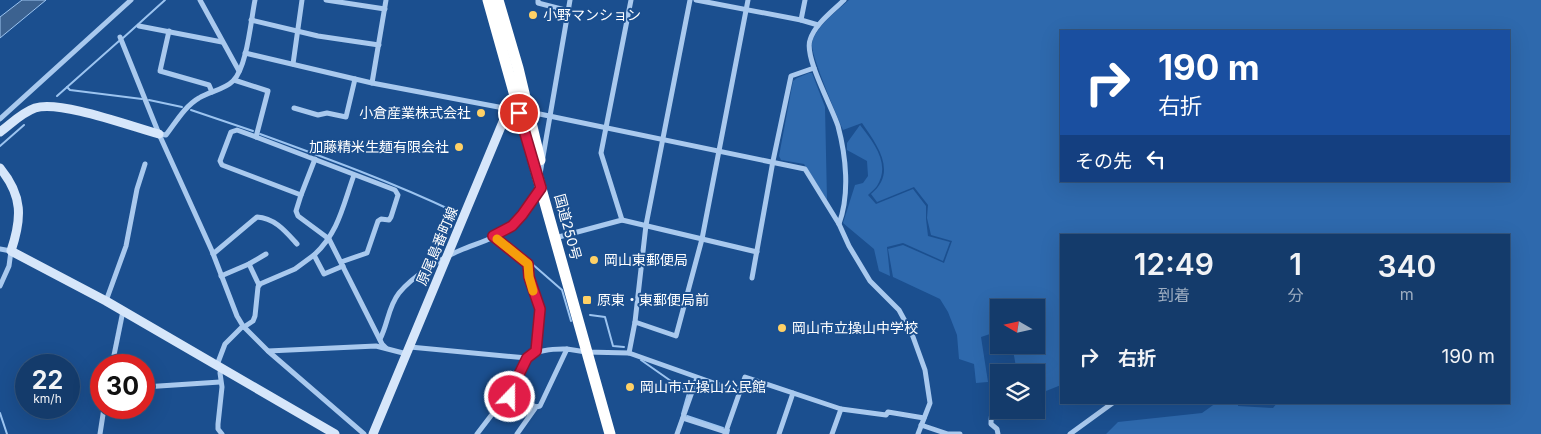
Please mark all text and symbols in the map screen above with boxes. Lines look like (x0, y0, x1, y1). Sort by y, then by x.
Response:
place label: 小野マンション (543, 6, 641, 23)
marker: 小野マンション (527, 9, 539, 21)
text: 190 m (1158, 46, 1260, 88)
icon: right (1075, 50, 1140, 115)
pin (498, 92, 540, 134)
text: 右折 (1158, 93, 1202, 119)
icon: arrive (505, 99, 533, 127)
place label: 小倉産業株式会社 (359, 104, 471, 121)
marker: 小倉産業株式会社 (475, 107, 487, 119)
place label: 加藤精米生麺有限会社 (309, 138, 449, 155)
marker: 加藤精米生麺有限会社 (453, 141, 465, 153)
icon: left (1142, 145, 1170, 173)
text: その先 (1075, 150, 1132, 173)
street label: 国道250号 (551, 192, 585, 262)
street label: 原尾島番町線 (412, 204, 461, 288)
text: 12:49 (1134, 246, 1214, 282)
text: 1 (1289, 246, 1302, 282)
text: 340 (1377, 248, 1436, 284)
place label: 岡山東郵便局 (604, 251, 688, 268)
marker: 岡山東郵便局 (588, 254, 600, 266)
text: m (1400, 284, 1414, 304)
text: 到着 (1158, 285, 1190, 305)
text: 分 (1288, 285, 1304, 305)
place label: 原東・東郵便局前 (597, 291, 709, 308)
marker: 原東・東郵便局前 (581, 294, 593, 306)
north arrow (990, 299, 1045, 354)
map controls (990, 299, 1045, 419)
place label: 岡山市立操山中学校 (792, 319, 918, 336)
marker: 岡山市立操山中学校 (776, 322, 788, 334)
icon: right (1075, 343, 1103, 371)
text: 190 m (1442, 345, 1495, 368)
text: 右折 (1118, 347, 1156, 370)
speed limit sign: 30 (90, 354, 155, 419)
button: layers (990, 364, 1045, 419)
text: 22 (32, 365, 63, 395)
position arrow (483, 370, 535, 422)
place label: 岡山市立操山公民館 (640, 378, 766, 395)
marker: 岡山市立操山公民館 (624, 381, 636, 393)
text: km/h (33, 391, 62, 406)

